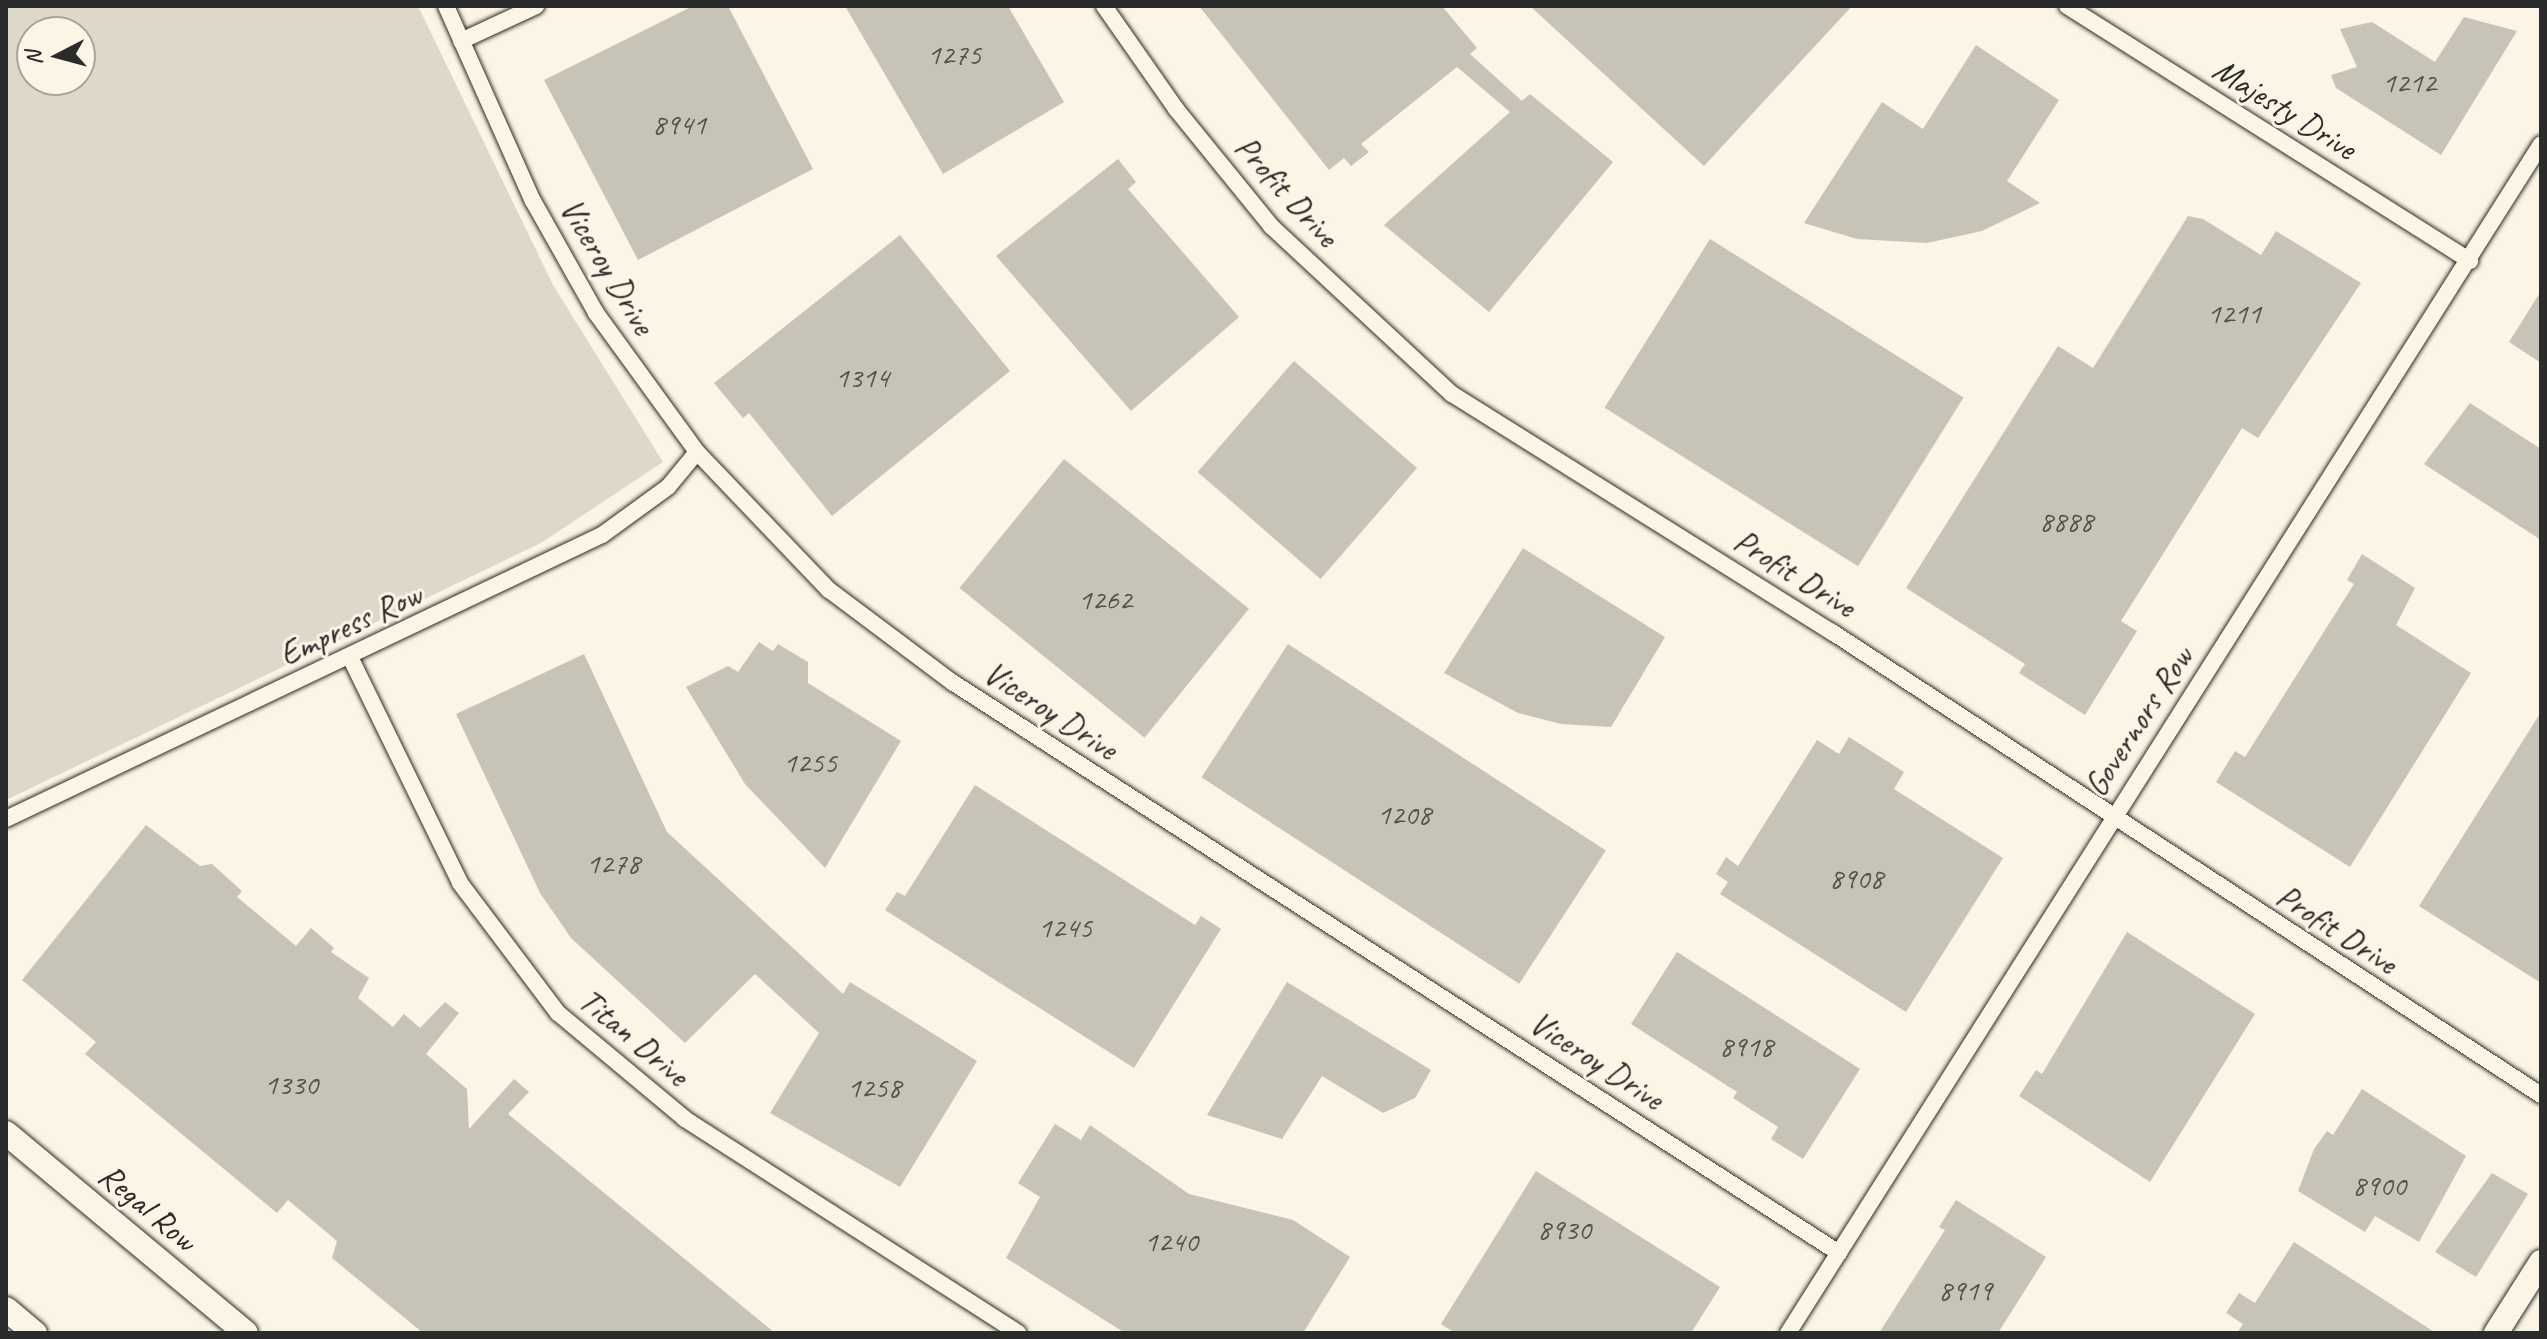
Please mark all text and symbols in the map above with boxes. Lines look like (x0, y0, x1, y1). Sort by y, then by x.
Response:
north arrow (16, 16, 96, 96)
house number: 1275 (927, 36, 981, 72)
street label: Majesty Drive (2206, 48, 2364, 168)
text: N (19, 50, 49, 67)
house number: 1212 (2382, 64, 2436, 100)
house number: 8941 (652, 106, 706, 142)
street label: Profit Drive (1226, 127, 1348, 255)
street label: Viceroy Drive (552, 191, 664, 341)
house number: 1211 (2207, 295, 2261, 331)
house number: 1314 (835, 359, 889, 395)
house number: 8888 (2039, 503, 2093, 539)
street label: Profit Drive (1726, 520, 1864, 626)
street label: Empress Row (273, 573, 427, 675)
house number: 1262 (1078, 581, 1132, 617)
street label: Governors Row (2075, 639, 2201, 803)
street label: Viceroy Drive (976, 652, 1126, 768)
house number: 1255 (783, 744, 837, 780)
house number: 1208 (1377, 796, 1431, 832)
house number: 1278 (586, 845, 640, 881)
house number: 8908 (1829, 860, 1883, 896)
street label: Profit Drive (2269, 875, 2405, 983)
house number: 1245 (1038, 909, 1092, 945)
street label: Titan Drive (571, 979, 697, 1095)
street label: Viceroy Drive (1522, 1002, 1672, 1118)
house number: 8918 (1719, 1028, 1773, 1064)
house number: 1330 (264, 1066, 318, 1102)
house number: 1258 (847, 1069, 901, 1105)
street label: Regal Row (91, 1154, 205, 1260)
house number: 8900 (2352, 1167, 2406, 1203)
house number: 8930 (1537, 1211, 1591, 1247)
house number: 1240 (1144, 1223, 1198, 1259)
house number: 8919 (1938, 1272, 1992, 1308)

